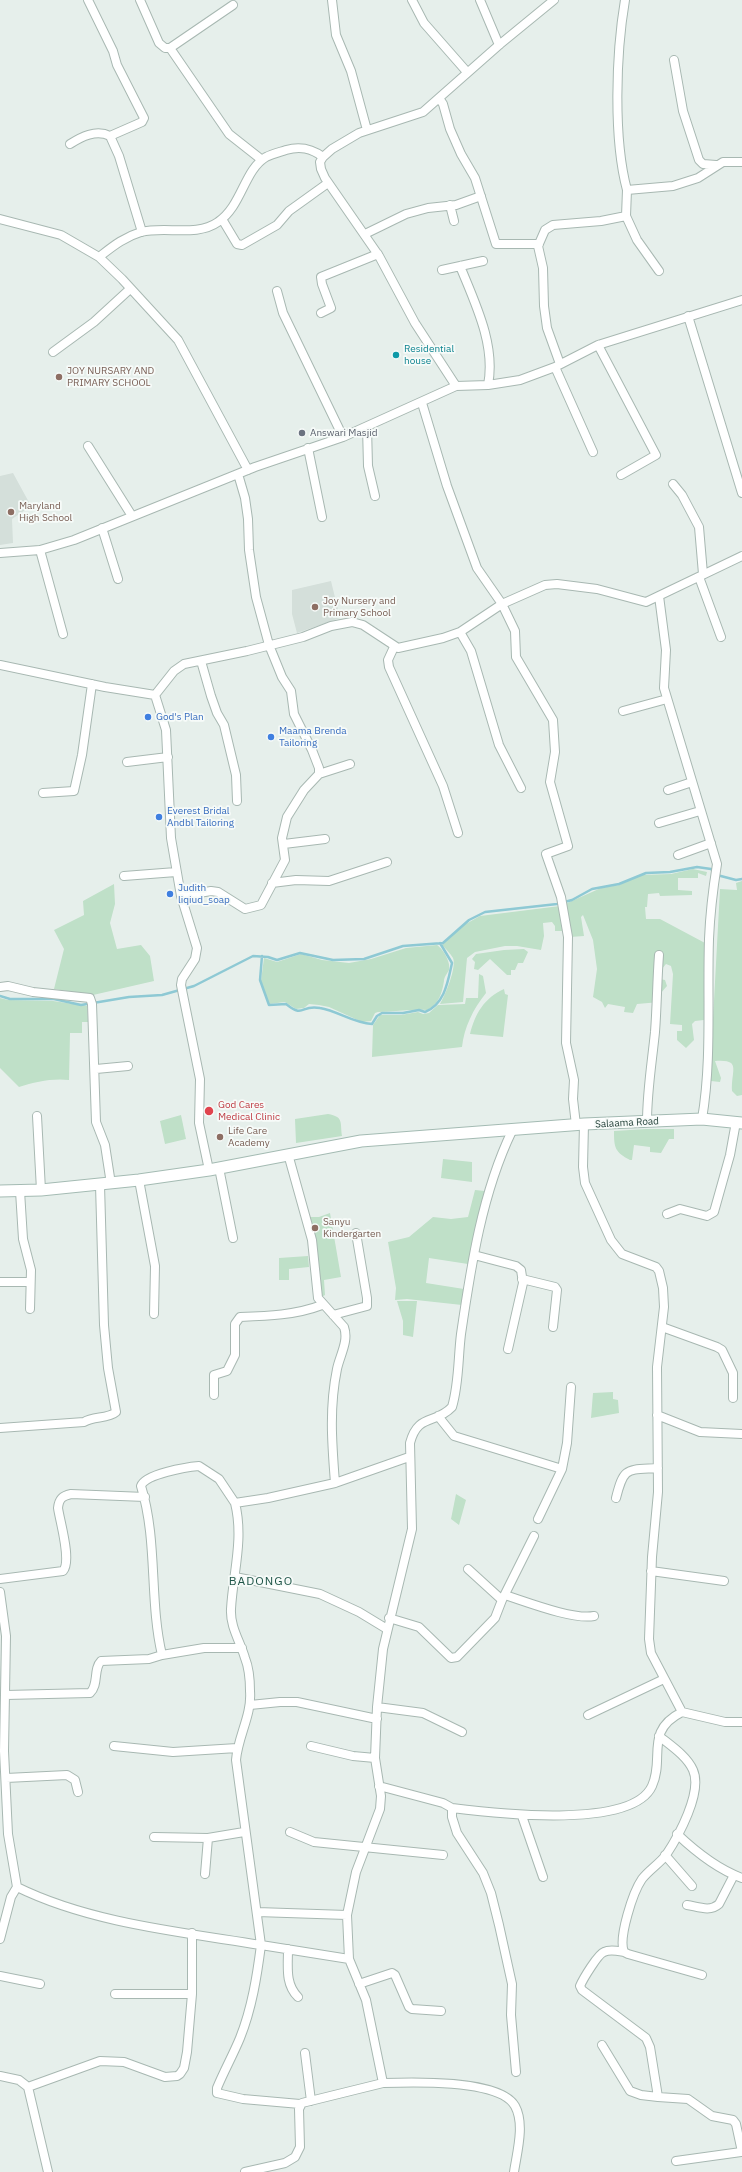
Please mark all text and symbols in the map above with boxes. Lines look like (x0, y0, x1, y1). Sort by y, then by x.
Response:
place label: Residential house (404, 343, 454, 366)
marker: Residential house (391, 350, 401, 360)
place label: JOY NURSARY AND PRIMARY SCHOOL (67, 365, 154, 388)
marker: JOY NURSARY AND PRIMARY SCHOOL (54, 372, 64, 382)
place label: Answari Masjid (310, 427, 377, 439)
marker: Answari Masjid (297, 428, 307, 438)
place label: Maryland High School (19, 500, 72, 524)
marker: Maryland High School (6, 507, 16, 517)
place label: Joy Nursery and Primary School (323, 595, 396, 618)
marker: Joy Nursery and Primary School (310, 602, 320, 612)
place label: God's Plan (156, 711, 204, 723)
marker: God's Plan (143, 712, 153, 722)
place label: Maama Brenda Tailoring (279, 725, 347, 748)
marker: Maama Brenda Tailoring (266, 732, 276, 742)
place label: Everest Bridal Andbl Tailoring (167, 805, 234, 828)
marker: Everest Bridal Andbl Tailoring (154, 812, 164, 822)
place label: Judith liqiud_soap (178, 882, 230, 906)
marker: Judith liqiud_soap (165, 889, 175, 899)
place label: God Cares Medical Clinic (218, 1099, 280, 1122)
marker: God Cares Medical Clinic (203, 1105, 215, 1117)
street label: Salaama Road (595, 1115, 659, 1131)
place label: Life Care Academy (228, 1125, 270, 1148)
marker: Life Care Academy (215, 1132, 225, 1142)
place label: Sanyu Kindergarten (323, 1216, 381, 1240)
marker: Sanyu Kindergarten (310, 1223, 320, 1233)
district label: BADONGO (229, 1575, 293, 1589)

